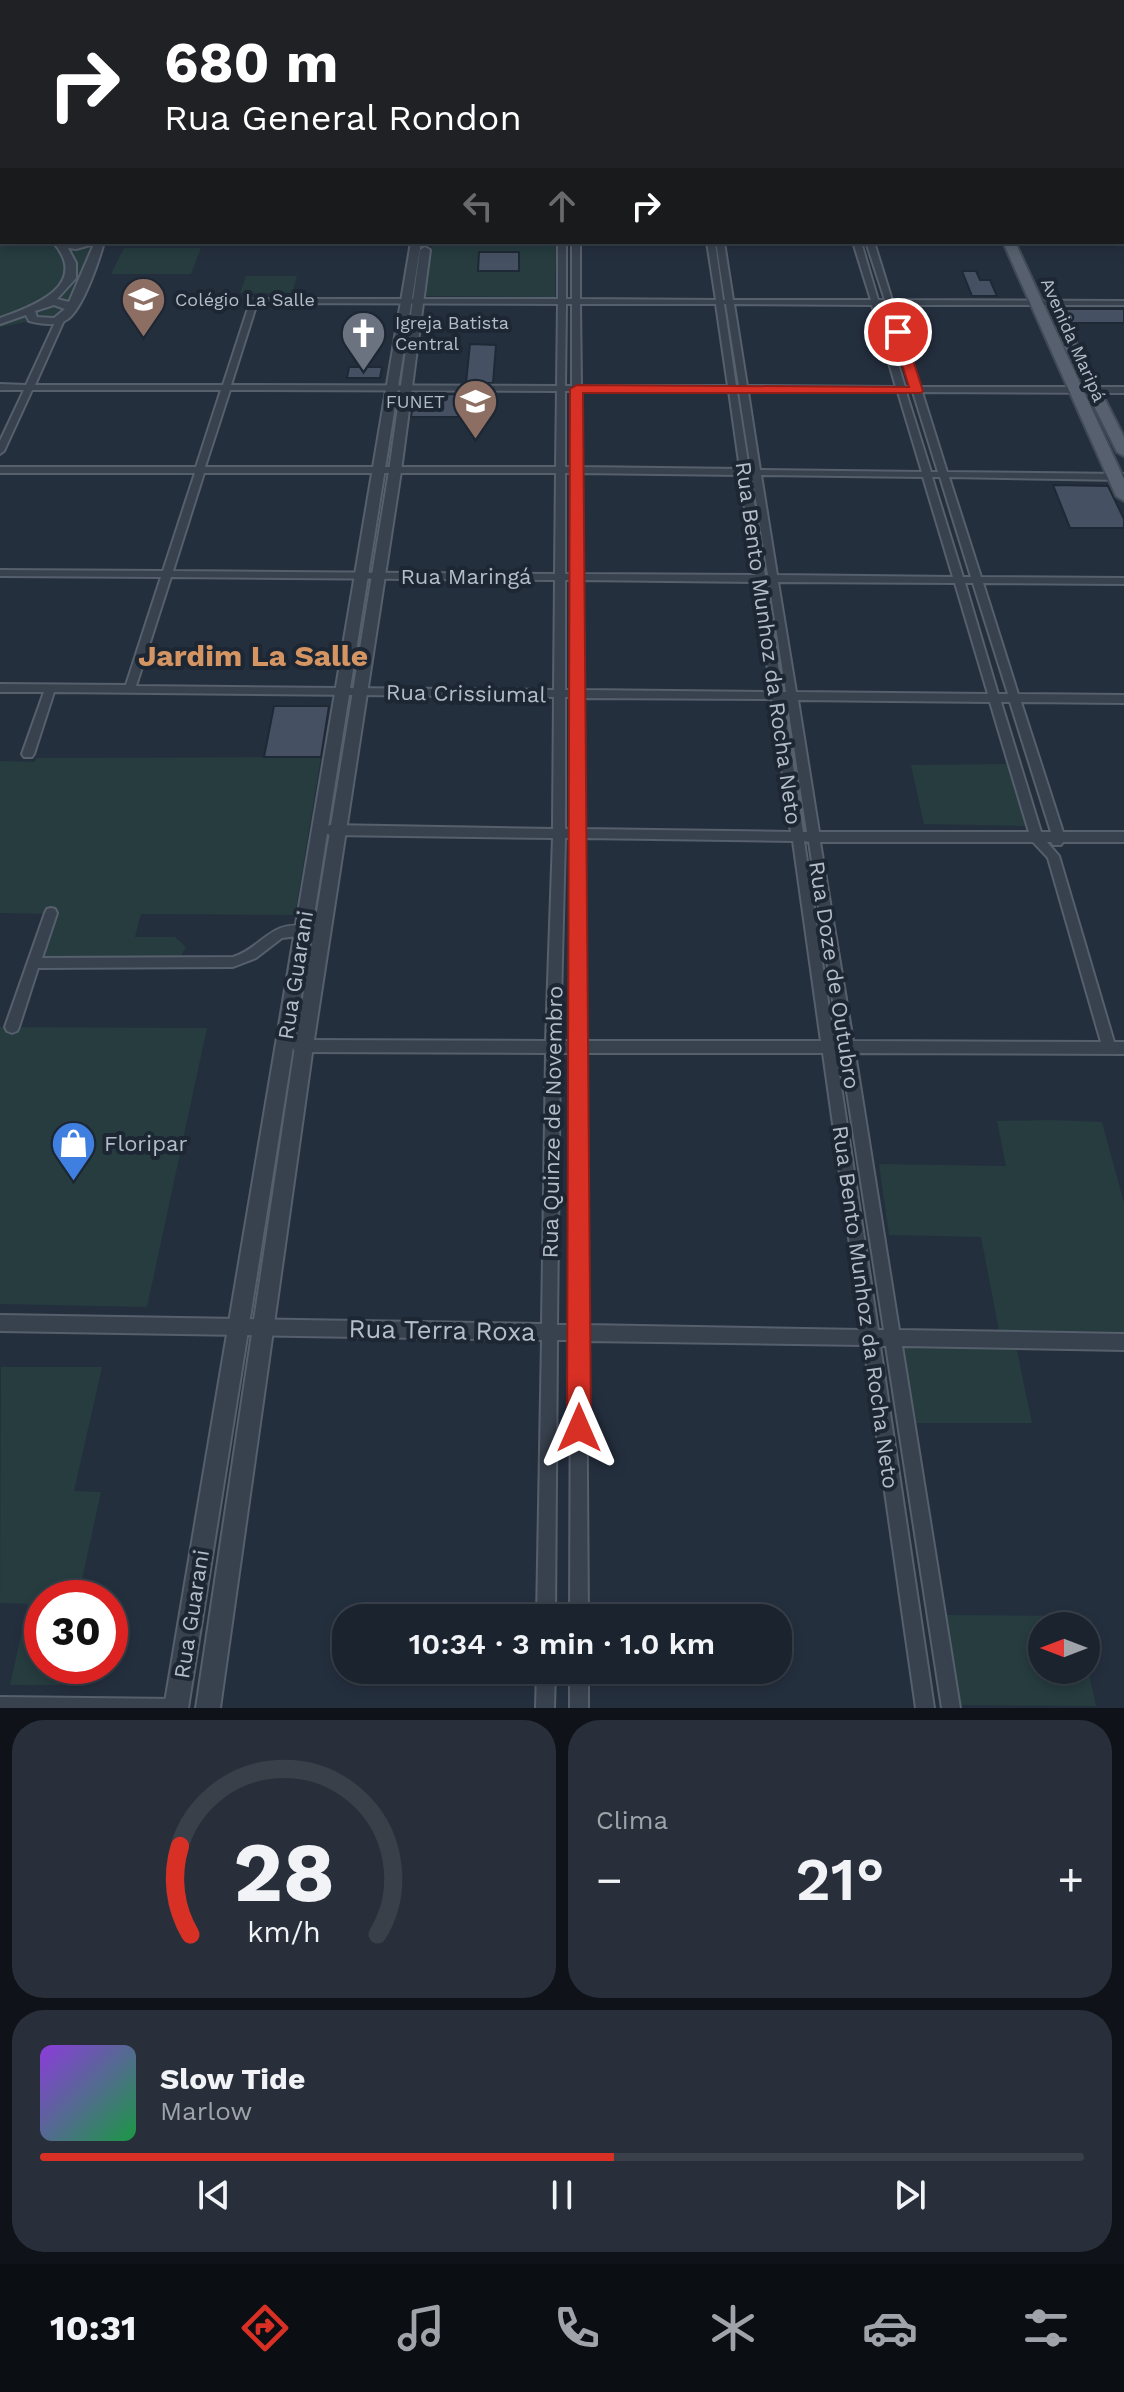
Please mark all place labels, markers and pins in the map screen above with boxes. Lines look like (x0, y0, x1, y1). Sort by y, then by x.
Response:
school or university icon: Colégio La Salle (120, 276, 168, 339)
place label: Colégio La Salle (175, 289, 315, 310)
pin (864, 298, 932, 366)
church icon: Igreja Batista Central (340, 309, 388, 372)
place label: Igreja Batista Central (395, 312, 509, 354)
school or university icon: FUNET (452, 378, 500, 441)
place label: FUNET (386, 391, 445, 412)
shop icon: Floripar (49, 1119, 97, 1182)
place label: Floripar (104, 1131, 187, 1156)

